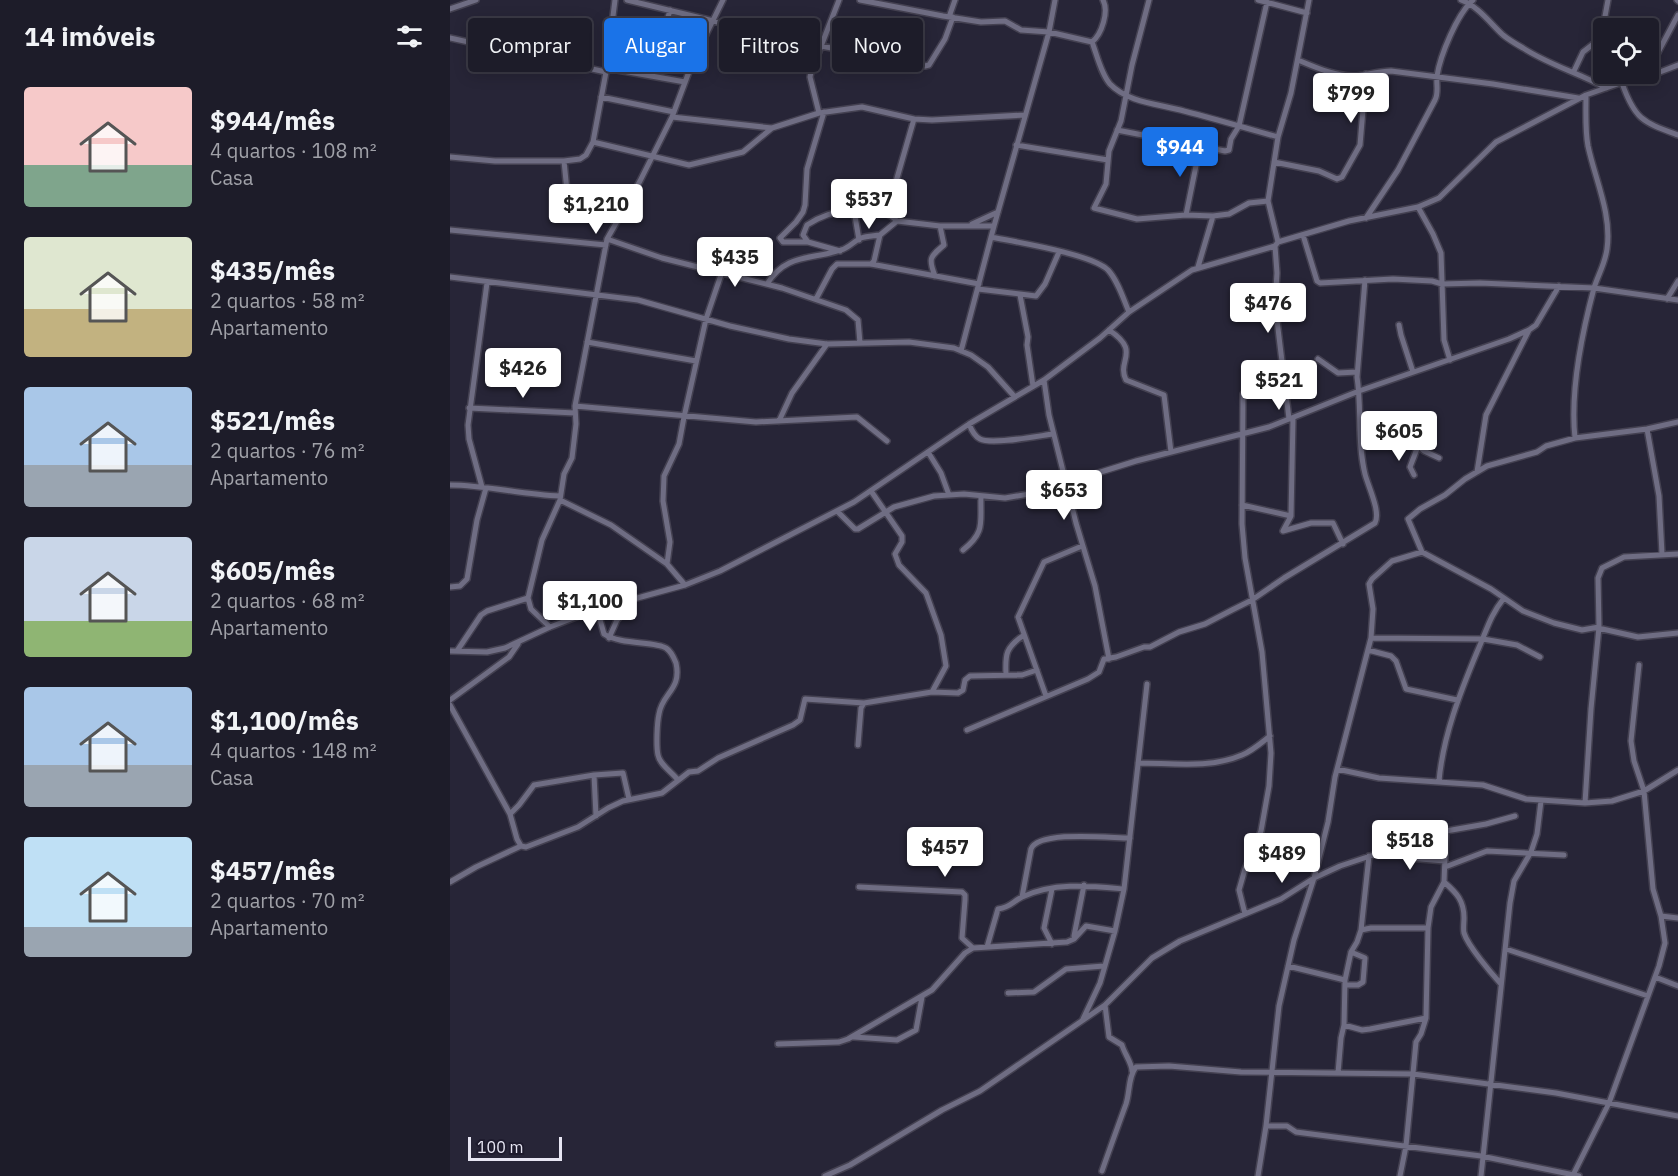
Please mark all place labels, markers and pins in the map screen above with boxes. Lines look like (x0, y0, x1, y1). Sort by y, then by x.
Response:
pin: $799 (1315, 73, 1387, 124)
pin: $944 (1144, 127, 1216, 178)
pin: $537 (833, 179, 905, 230)
pin: $1,210 (547, 184, 645, 235)
pin: $435 (699, 237, 771, 288)
pin: $476 (1232, 283, 1304, 334)
pin: $426 (487, 348, 559, 399)
pin: $521 (1243, 360, 1315, 411)
pin: $605 (1363, 411, 1435, 462)
pin: $653 (1028, 470, 1100, 521)
pin: $1,100 (541, 581, 639, 632)
pin: $518 (1374, 820, 1446, 871)
pin: $457 (909, 827, 981, 878)
pin: $489 (1246, 833, 1318, 884)

